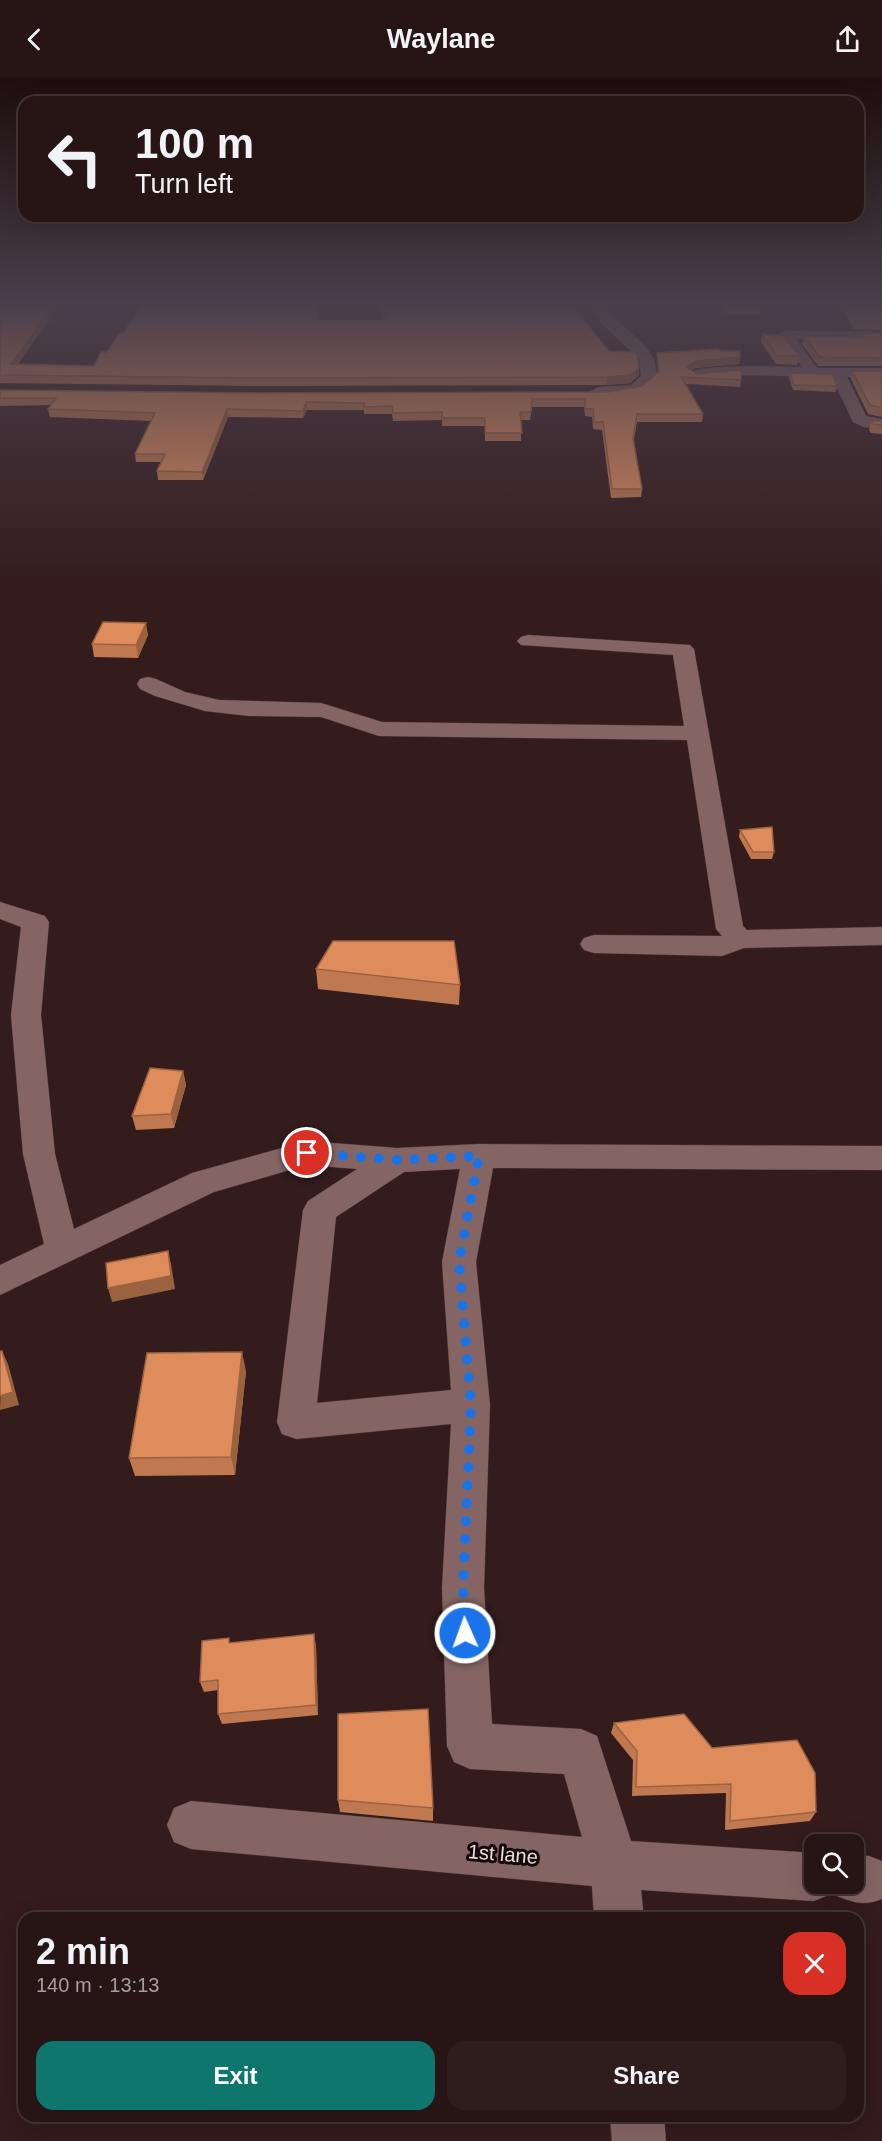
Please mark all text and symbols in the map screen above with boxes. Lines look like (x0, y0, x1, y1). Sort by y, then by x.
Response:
icon: back (18, 23, 51, 56)
icon: share (831, 23, 864, 56)
text: Waylane (387, 24, 495, 54)
icon: left (36, 120, 114, 198)
text: 100 m (135, 120, 254, 167)
text: Turn left (135, 169, 233, 199)
pin (281, 1127, 332, 1178)
icon: arrive (290, 1136, 323, 1169)
position arrow (433, 1601, 497, 1665)
map controls (804, 1834, 864, 1894)
button: search (804, 1834, 864, 1894)
street label: 1st lane (467, 1840, 539, 1868)
text: 2 min (36, 1931, 130, 1972)
button: close (783, 1932, 846, 1995)
text: 140 m · 13:13 (36, 1974, 159, 1996)
button: Exit (36, 2041, 435, 2110)
button: Share (447, 2041, 846, 2110)

